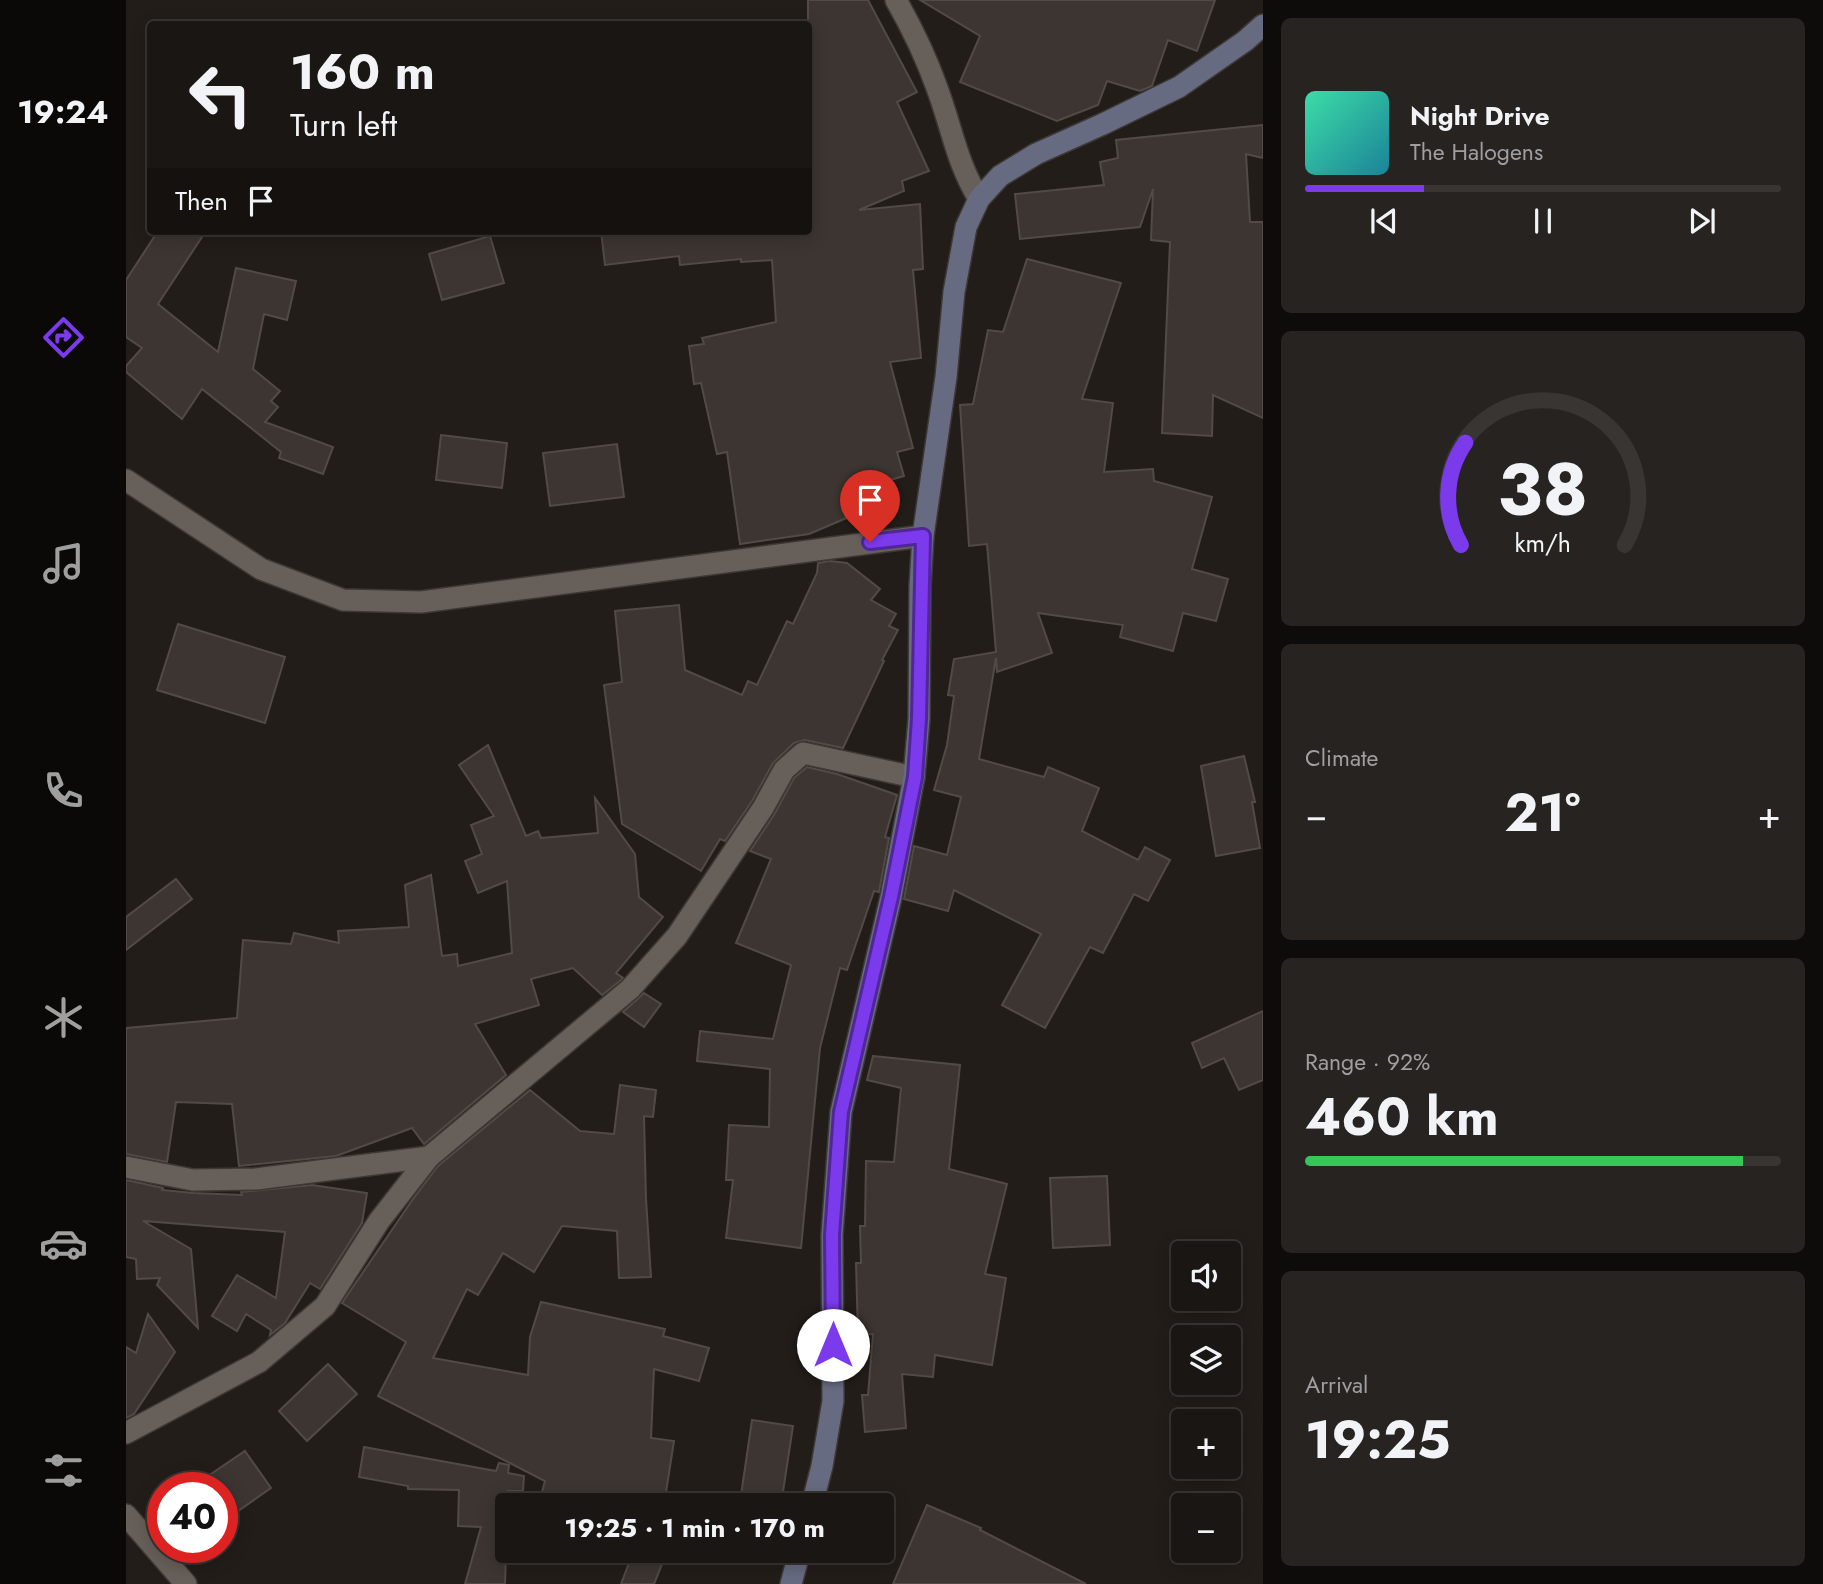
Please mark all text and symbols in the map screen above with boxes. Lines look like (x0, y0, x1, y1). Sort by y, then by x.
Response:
text: 160 m (290, 37, 435, 107)
icon: left (175, 49, 266, 140)
text: 19:24 (17, 89, 109, 135)
text: Night Drive (1410, 97, 1550, 135)
text: Turn left (290, 102, 397, 148)
text: The Halogens (1410, 135, 1543, 169)
text: Then (175, 182, 228, 220)
icon: arrive (242, 182, 280, 220)
icon: previous (1365, 202, 1403, 240)
icon: pause (1524, 202, 1562, 240)
icon: next (1683, 202, 1721, 240)
icon: directions (39, 313, 88, 362)
text: 38 (1498, 437, 1588, 542)
pin (840, 470, 900, 542)
icon: arrive (851, 481, 889, 519)
text: km/h (1515, 525, 1571, 561)
icon: music (39, 539, 88, 588)
text: Climate (1305, 741, 1378, 775)
icon: phone (39, 766, 88, 815)
text: 21° (1505, 775, 1581, 851)
text: − (1305, 787, 1327, 842)
text: + (1758, 787, 1781, 842)
icon: climate (39, 993, 88, 1042)
text: Range · 92% (1305, 1045, 1430, 1079)
text: 460 km (1305, 1079, 1499, 1155)
icon: car (39, 1219, 88, 1268)
map controls (1171, 1241, 1241, 1563)
button: sound (1171, 1241, 1241, 1311)
position arrow (796, 1308, 870, 1382)
button: layers (1171, 1325, 1241, 1395)
text: Arrival (1305, 1368, 1368, 1402)
text: 19:25 (1305, 1402, 1451, 1478)
button: + (1171, 1409, 1241, 1479)
icon: filters (39, 1446, 88, 1495)
speed limit sign: 40 (147, 1472, 238, 1563)
button: − (1171, 1493, 1241, 1563)
text: 19:25 · 1 min · 170 m (564, 1509, 825, 1547)

